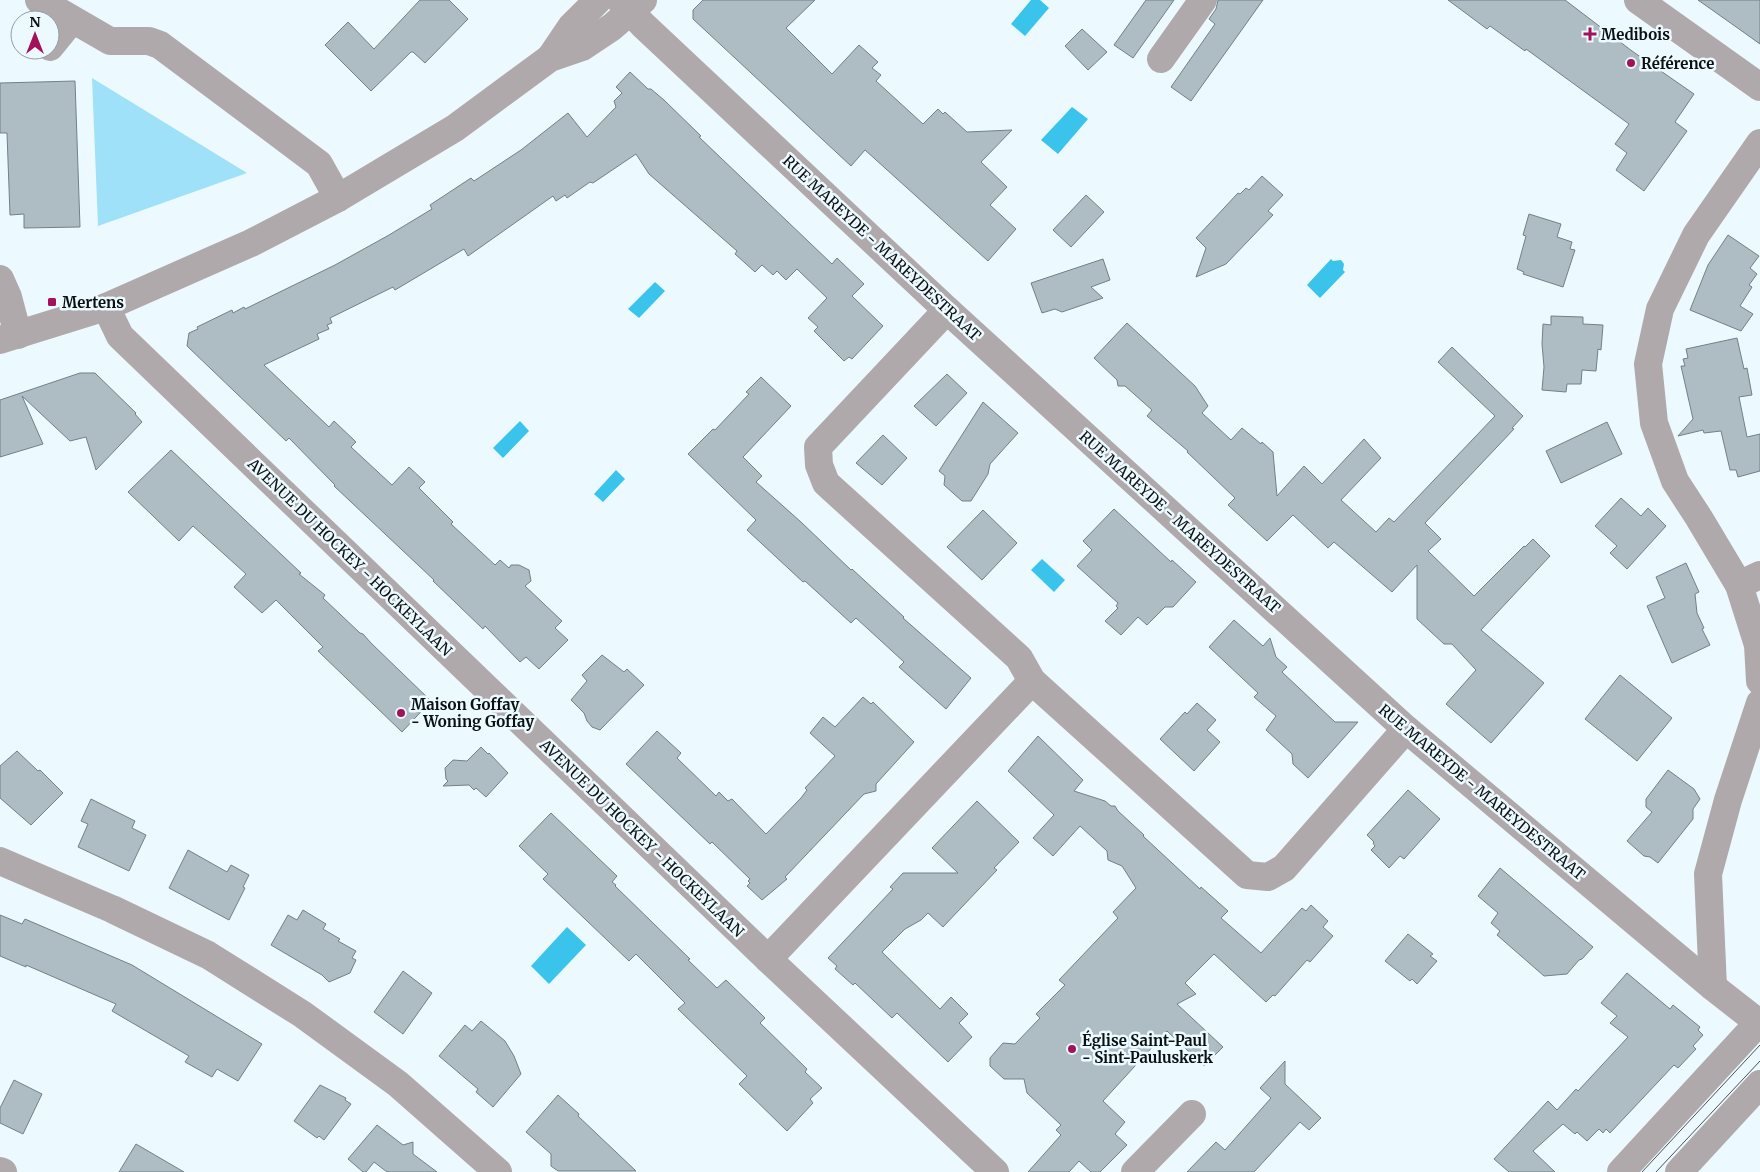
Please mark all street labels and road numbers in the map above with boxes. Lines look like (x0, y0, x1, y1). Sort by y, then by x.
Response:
street label: RUE MAREYDE - MAREYDESTRAAT (779, 151, 985, 345)
street label: RUE MAREYDE - MAREYDESTRAAT (1076, 427, 1285, 618)
street label: AVENUE DU HOCKEY - HOCKEYLAAN (243, 453, 456, 660)
street label: RUE MAREYDE - MAREYDESTRAAT (1375, 700, 1590, 884)
street label: AVENUE DU HOCKEY - HOCKEYLAAN (535, 734, 748, 941)

